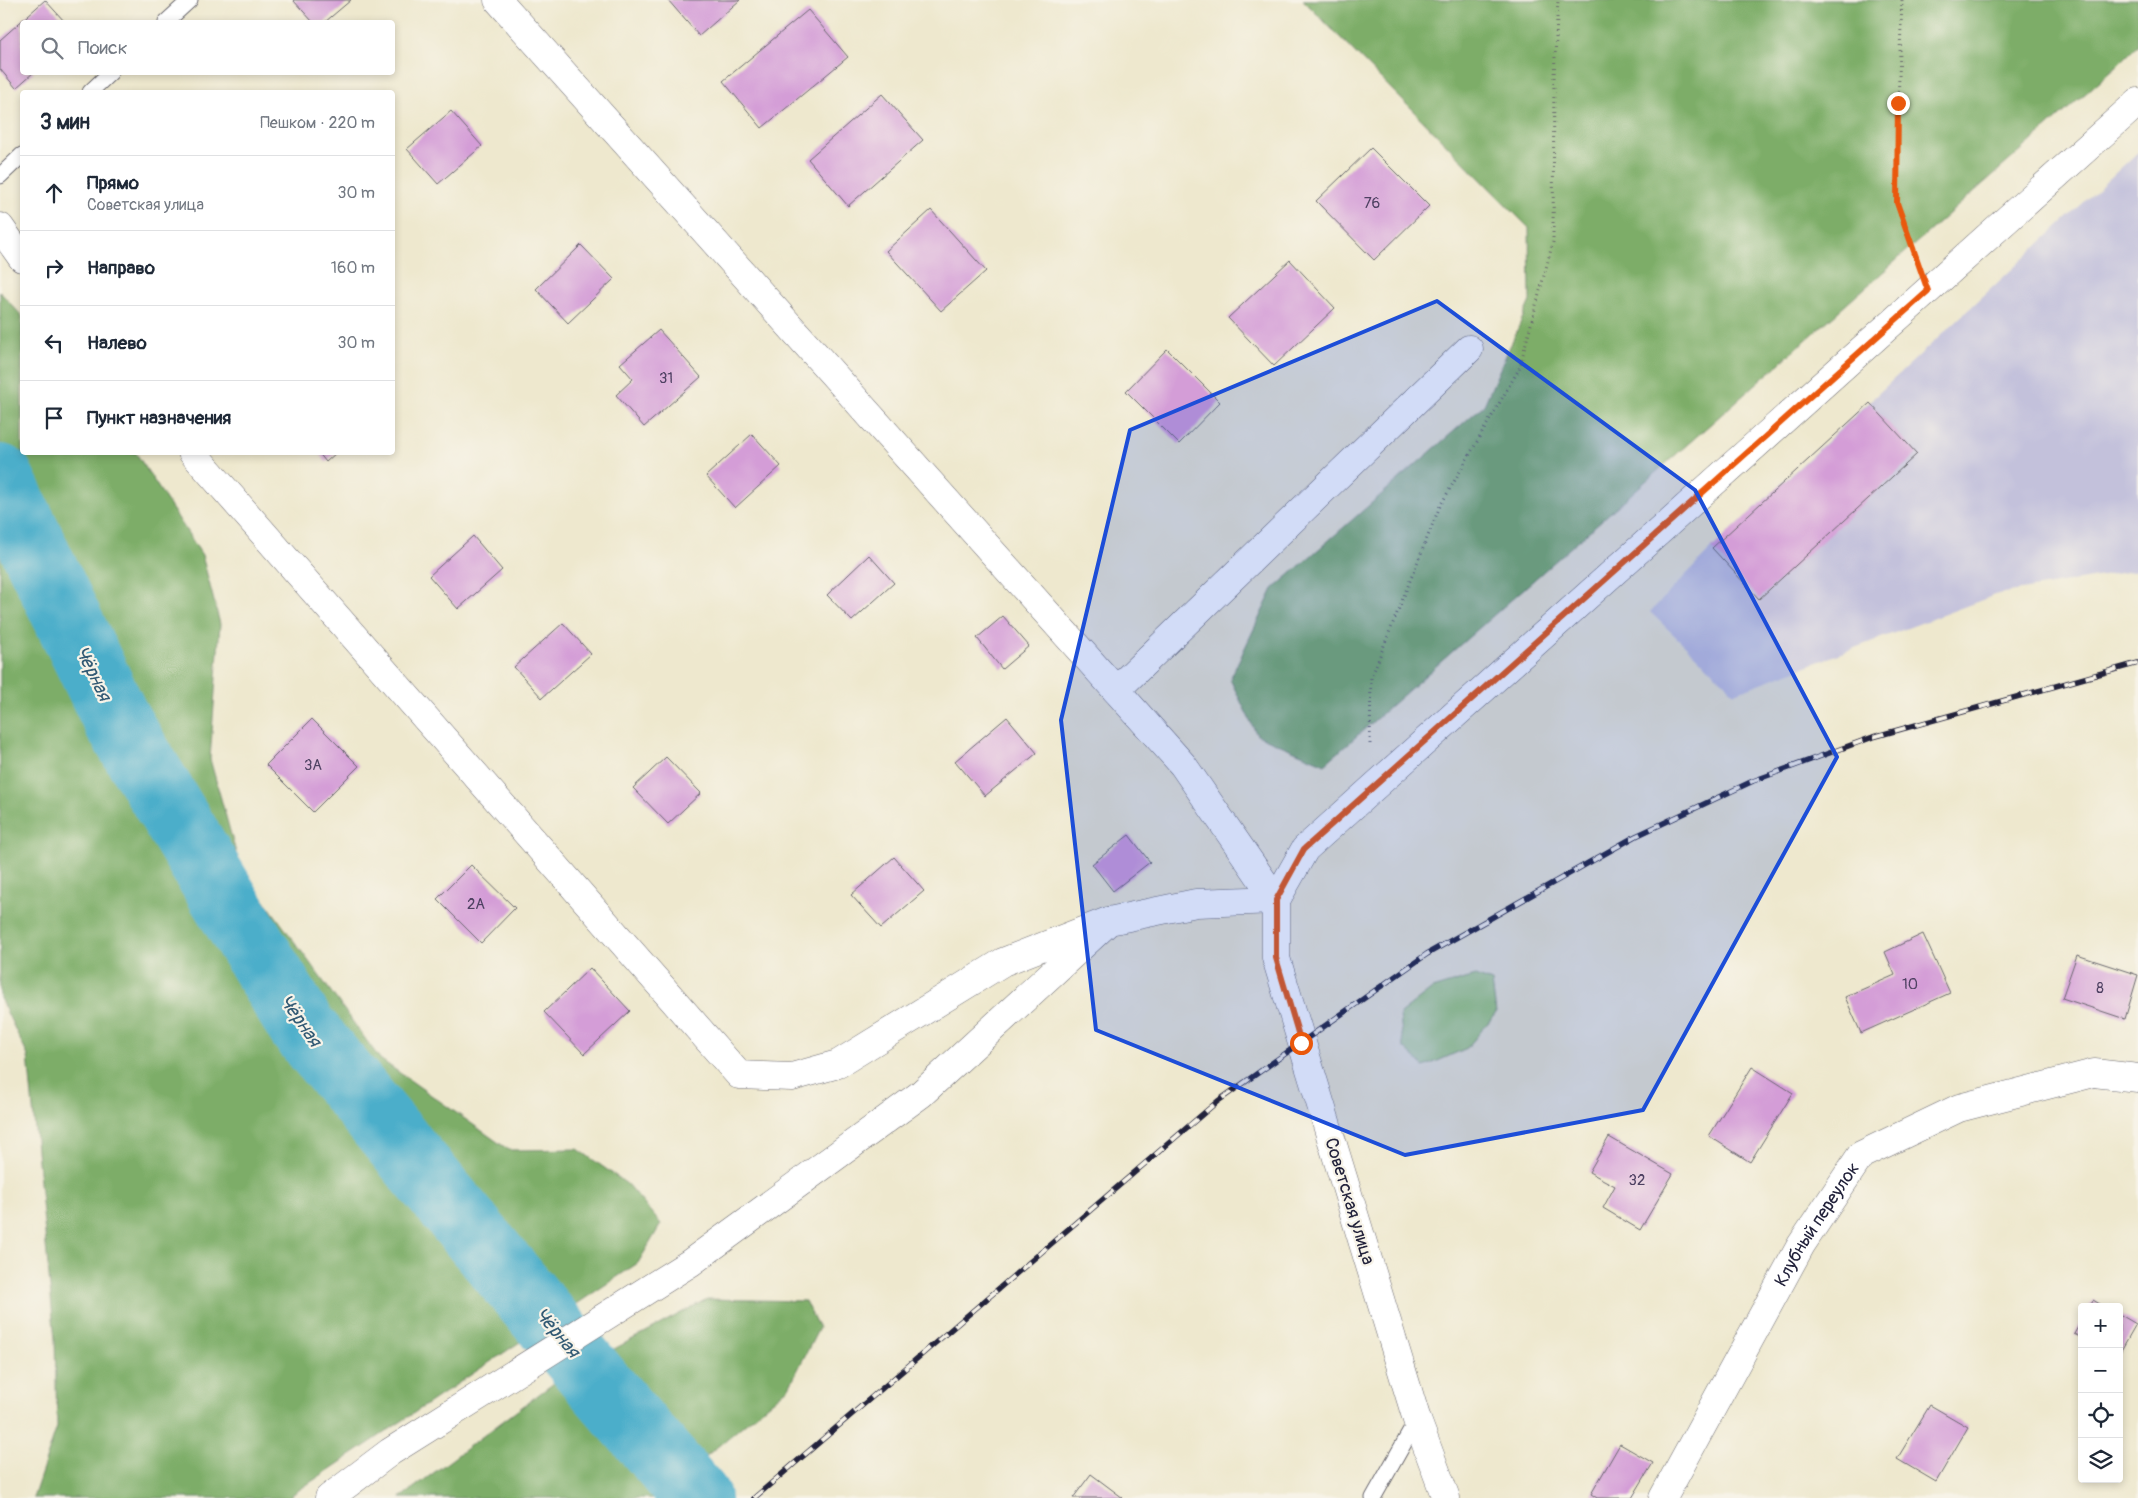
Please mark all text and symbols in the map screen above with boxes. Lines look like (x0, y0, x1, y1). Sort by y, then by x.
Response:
search box (20, 20, 395, 75)
icon: search (38, 34, 66, 62)
text: Поиск (78, 36, 128, 60)
route end (1887, 92, 1910, 115)
text: 3 мин (40, 109, 90, 136)
text: Пешком · 220 m (260, 113, 375, 133)
text: Прямо (87, 171, 139, 195)
icon: ahead (40, 179, 68, 207)
text: 30 m (337, 183, 375, 203)
house number: 76 (1364, 194, 1380, 213)
text: Советская улица (87, 195, 204, 215)
icon: right (40, 254, 68, 282)
text: Направо (87, 256, 155, 280)
text: 160 m (331, 258, 375, 278)
icon: left (40, 329, 68, 357)
text: Налево (87, 331, 147, 355)
text: 30 m (337, 333, 375, 353)
house number: 31 (659, 369, 673, 388)
icon: arrive (40, 404, 68, 432)
text: Пункт назначения (87, 406, 231, 430)
water label: Чёрная (70, 642, 117, 707)
house number: 3А (304, 756, 322, 775)
house number: 2А (467, 895, 485, 914)
house number: 10 (1902, 975, 1918, 994)
house number: 8 (2096, 979, 2104, 998)
water label: Чёрная (274, 990, 328, 1053)
route start (1290, 1032, 1313, 1055)
street label: Советская улица (1319, 1135, 1380, 1267)
street label: Клубный переулок (1770, 1158, 1865, 1291)
house number: 32 (1629, 1171, 1645, 1190)
water label: Чёрная (529, 1303, 586, 1364)
map controls (2078, 1303, 2123, 1483)
button: + (2078, 1303, 2123, 1348)
button: − (2078, 1348, 2123, 1393)
button: locate (2078, 1393, 2123, 1438)
button: layers (2078, 1438, 2123, 1483)

